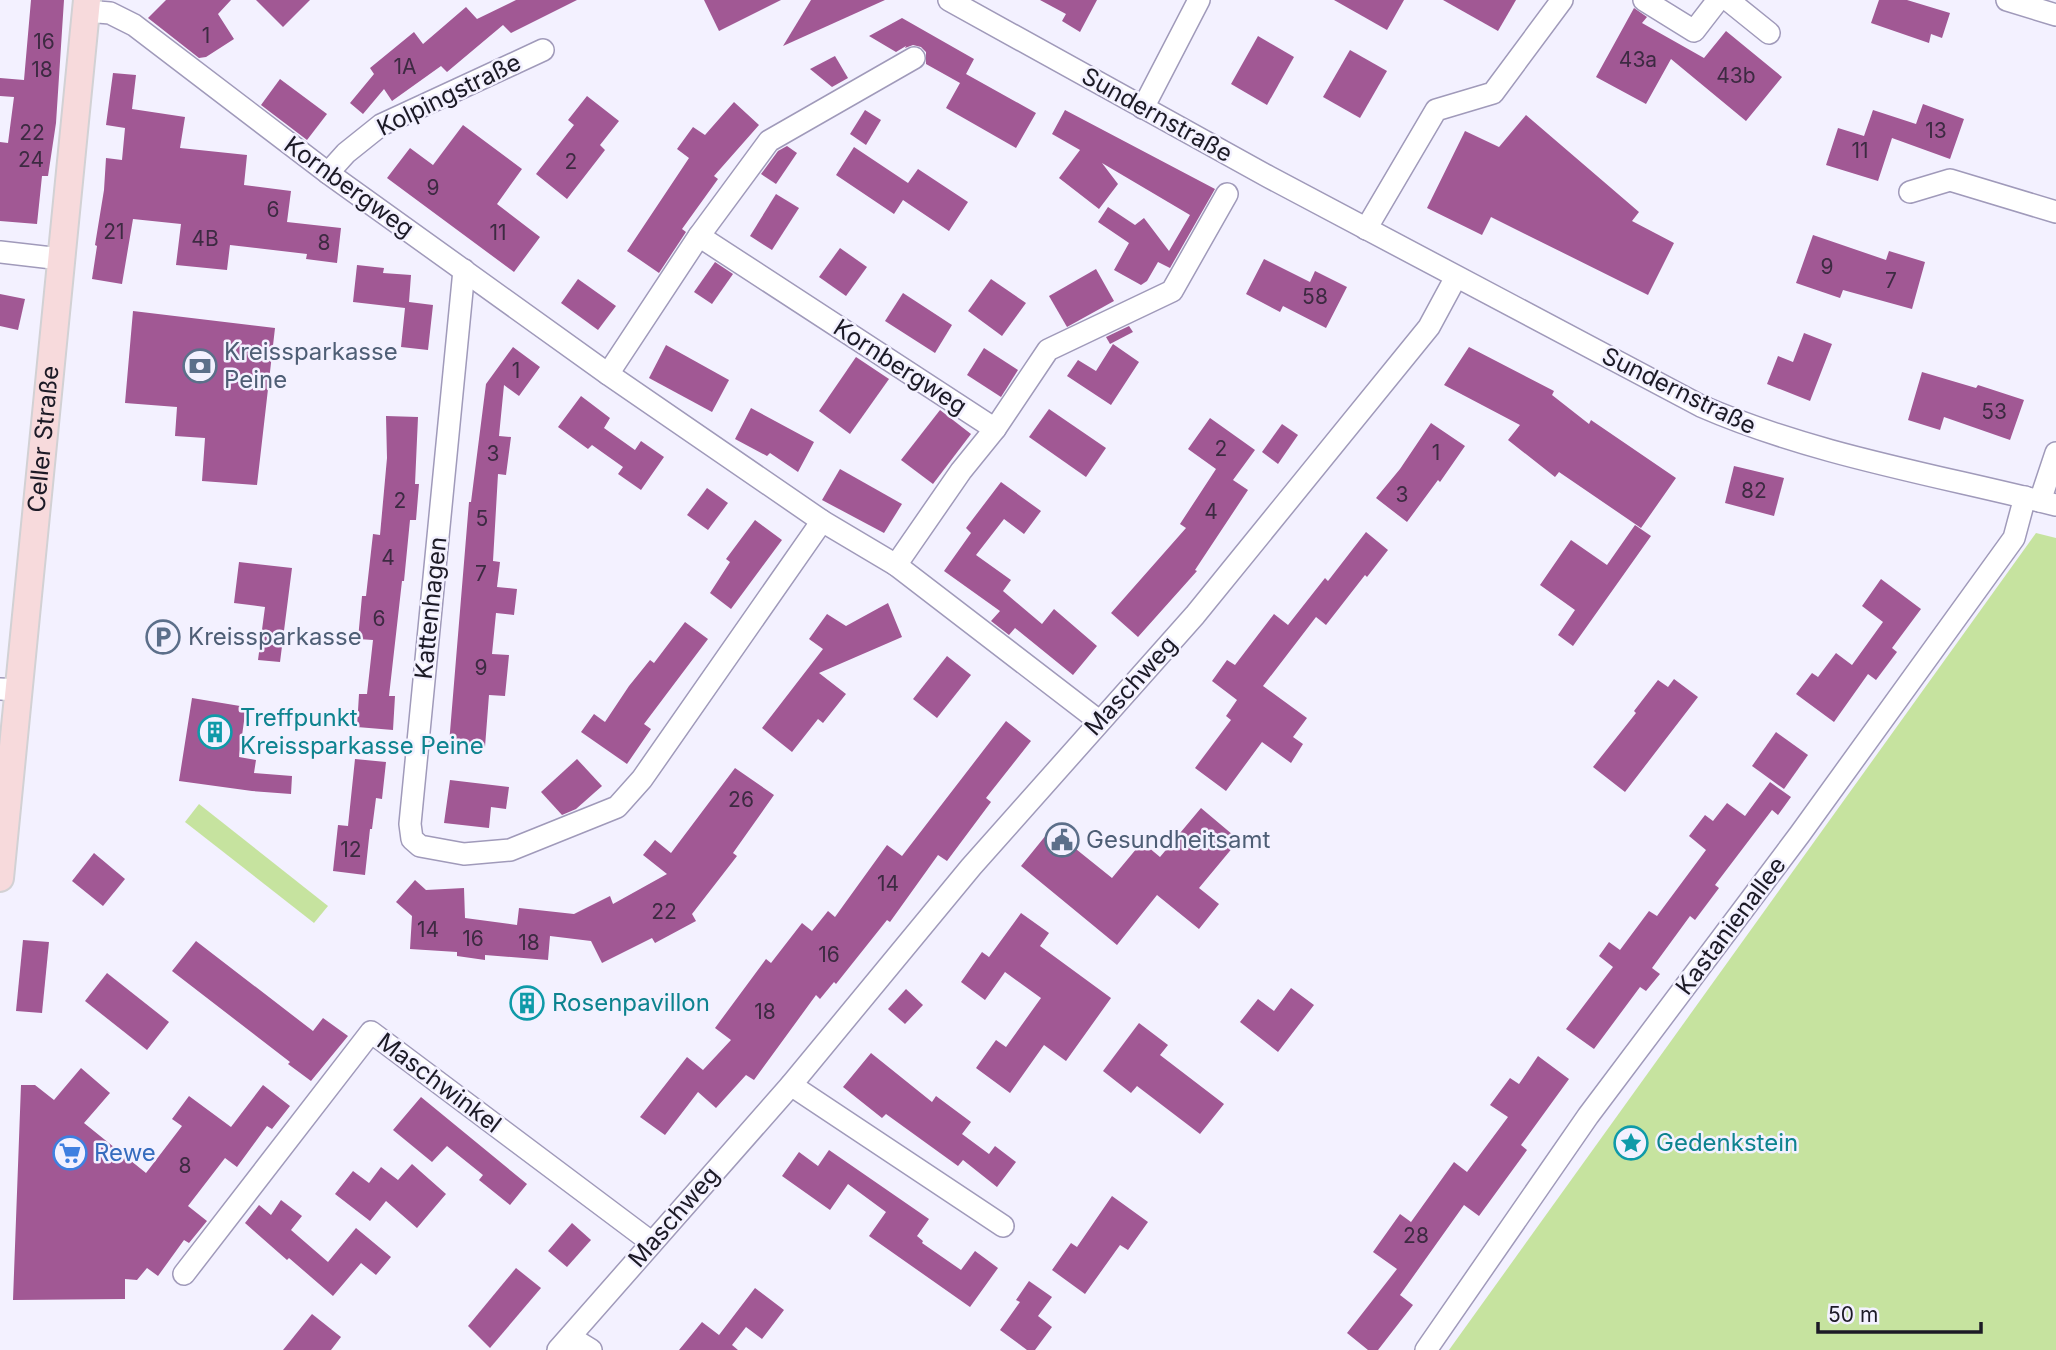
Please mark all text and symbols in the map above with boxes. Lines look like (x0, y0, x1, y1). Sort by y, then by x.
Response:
house number: 1 (202, 23, 210, 48)
house number: 16 (33, 29, 55, 54)
street label: Kolpingstraße (372, 47, 526, 142)
house number: 43a (1619, 47, 1657, 72)
house number: 1A (393, 54, 417, 79)
house number: 18 (31, 57, 53, 82)
street label: Sundernstraße (1077, 61, 1238, 168)
house number: 43b (1716, 63, 1756, 88)
house number: 13 (1925, 118, 1947, 143)
house number: 22 (19, 120, 45, 145)
street label: Kornbergweg (279, 130, 420, 243)
house number: 11 (1851, 138, 1869, 163)
house number: 24 (18, 147, 44, 172)
house number: 2 (565, 149, 577, 174)
house number: 9 (426, 175, 440, 200)
house number: 6 (266, 197, 280, 222)
house number: 21 (103, 219, 125, 244)
house number: 11 (489, 220, 507, 245)
house number: 4B (191, 226, 219, 251)
house number: 8 (318, 230, 331, 255)
house number: 9 (1820, 254, 1834, 279)
house number: 7 (1885, 268, 1897, 293)
house number: 58 (1302, 284, 1328, 309)
street label: Kornbergweg (828, 313, 972, 420)
place label: Kreissparkasse Peine (224, 337, 398, 394)
street label: Sundernstraße (1597, 341, 1761, 440)
bank icon: Kreissparkasse Peine (181, 347, 219, 385)
house number: 1 (512, 358, 520, 383)
street label: Celler Straße (21, 364, 65, 514)
house number: 53 (1981, 399, 2007, 424)
house number: 2 (1215, 436, 1227, 461)
house number: 1 (1432, 440, 1440, 465)
house number: 3 (487, 441, 499, 466)
house number: 82 (1741, 478, 1767, 503)
house number: 3 (1396, 482, 1408, 507)
house number: 2 (394, 488, 406, 513)
house number: 4 (1204, 499, 1218, 524)
house number: 5 (476, 506, 488, 531)
street label: Kattenhagen (409, 535, 452, 681)
house number: 4 (381, 545, 395, 570)
house number: 7 (475, 561, 487, 586)
house number: 6 (372, 606, 386, 631)
parking icon: Kreissparkasse (144, 618, 182, 656)
place label: Kreissparkasse (188, 622, 362, 651)
street label: Maschweg (1078, 630, 1183, 741)
house number: 9 (474, 655, 488, 680)
place label: Treffpunkt Kreissparkasse Peine (240, 703, 484, 760)
building icon: Treffpunkt Kreissparkasse Peine (196, 713, 234, 751)
house number: 26 (728, 787, 754, 812)
public building icon: Gesundheitsamt (1043, 821, 1081, 859)
place label: Gesundheitsamt (1086, 825, 1270, 854)
house number: 12 (340, 837, 362, 862)
street label: Kastanienallee (1669, 851, 1792, 1000)
house number: 14 (877, 871, 899, 896)
house number: 22 (651, 899, 677, 924)
house number: 14 (417, 917, 439, 942)
house number: 16 (462, 926, 484, 951)
house number: 18 (518, 930, 540, 955)
house number: 16 (818, 942, 840, 967)
building icon: Rosenpavillon (508, 984, 546, 1022)
place label: Rosenpavillon (552, 988, 710, 1017)
house number: 18 (754, 999, 776, 1024)
street label: Maschwinkel (372, 1027, 507, 1139)
place icon: Gedenkstein (1612, 1124, 1650, 1162)
place label: Gedenkstein (1656, 1128, 1798, 1157)
supermarket icon: Rewe (51, 1134, 89, 1172)
place label: Rewe (94, 1138, 156, 1167)
house number: 8 (179, 1153, 192, 1178)
street label: Maschweg (622, 1160, 725, 1273)
house number: 28 (1403, 1223, 1429, 1248)
scale bar (1818, 1290, 1981, 1334)
text: 50 m (1828, 1302, 1878, 1327)

